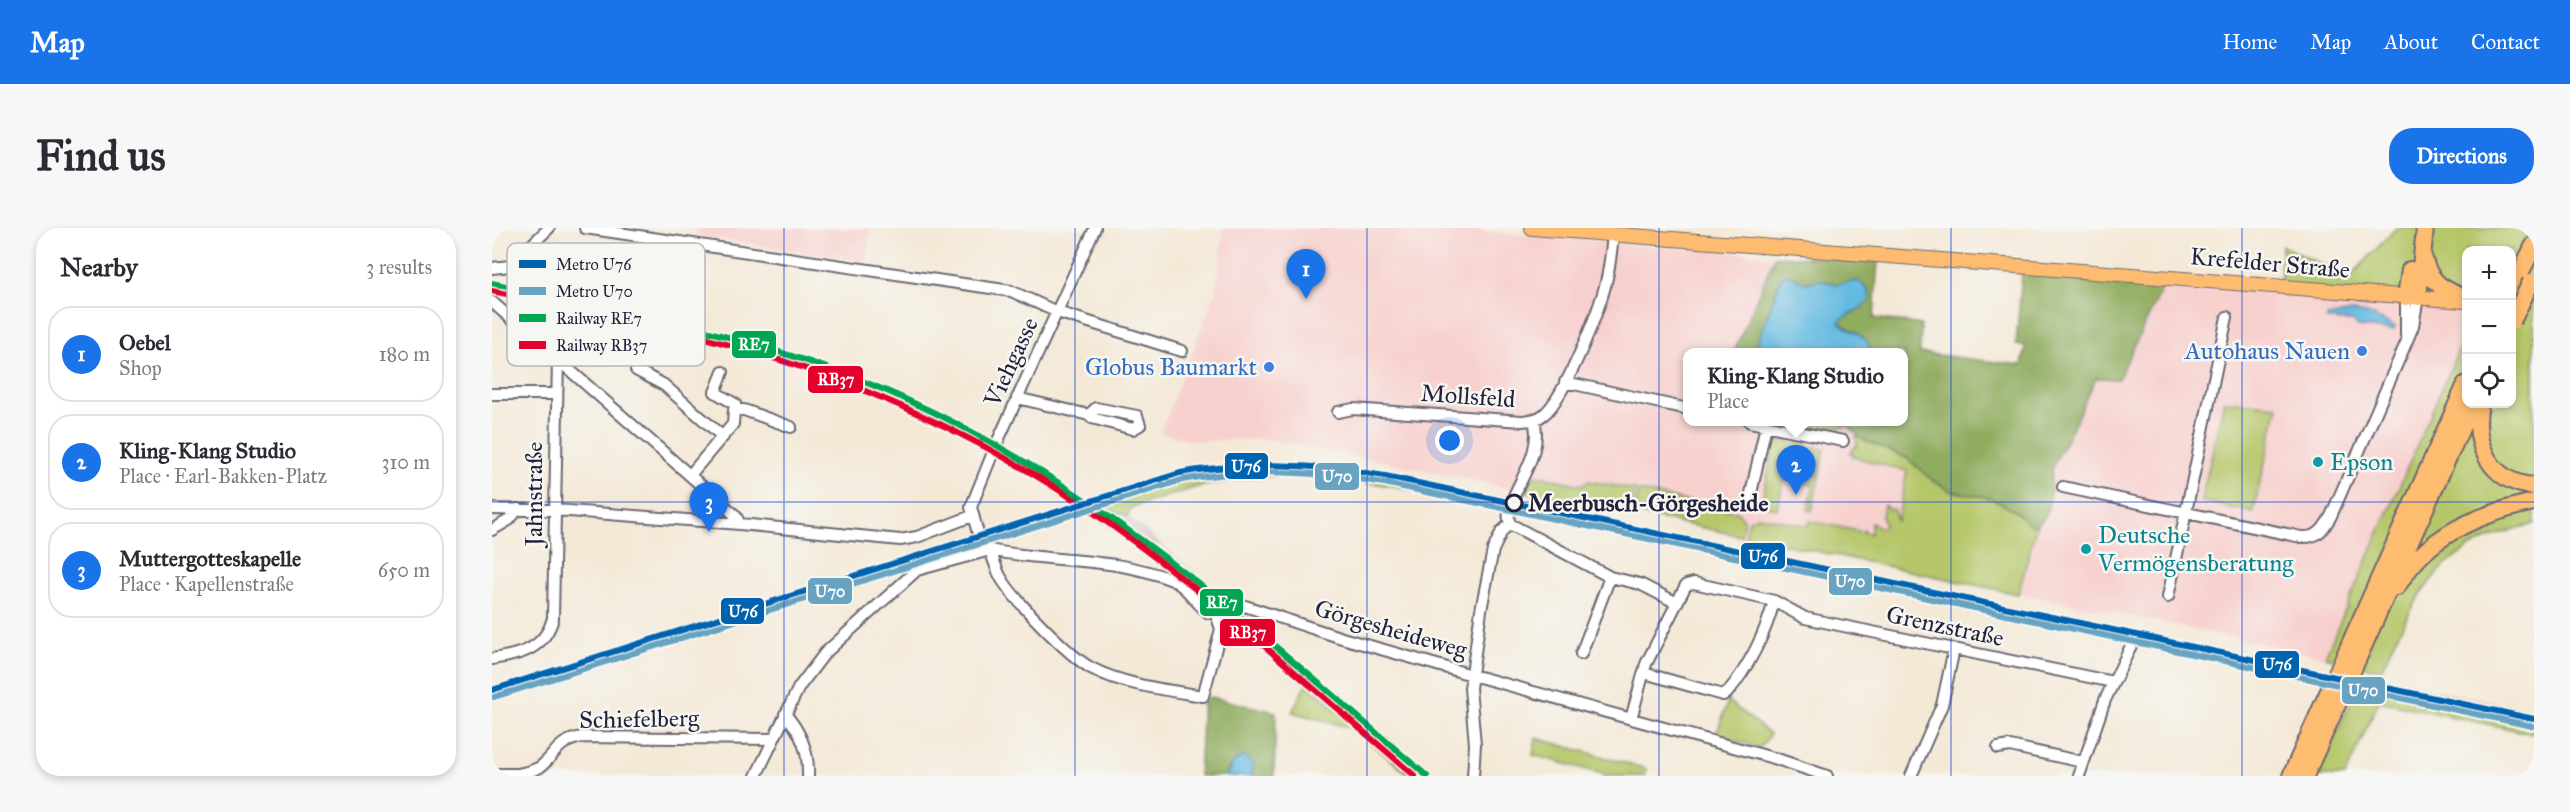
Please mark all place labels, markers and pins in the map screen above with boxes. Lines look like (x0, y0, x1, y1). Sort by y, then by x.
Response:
pin: 1 (1286, 250, 1326, 299)
place label: Autohaus Nauen (2184, 336, 2350, 366)
marker: Autohaus Nauen (2355, 344, 2369, 358)
place label: Globus Baumarkt (1085, 352, 1257, 382)
marker: Globus Baumarkt (1262, 360, 1276, 374)
pin: 2 (1776, 446, 1816, 495)
place label: Epson (2330, 447, 2393, 477)
marker: Epson (2311, 455, 2325, 469)
pin: 3 (690, 482, 728, 532)
place label: Meerbusch-Görgesheide (1528, 488, 1768, 518)
marker: Meerbusch-Görgesheide (1505, 494, 1523, 512)
place label: Deutsche Vermögensberatung (2097, 520, 2294, 578)
marker: Deutsche Vermögensberatung (2079, 542, 2093, 556)

